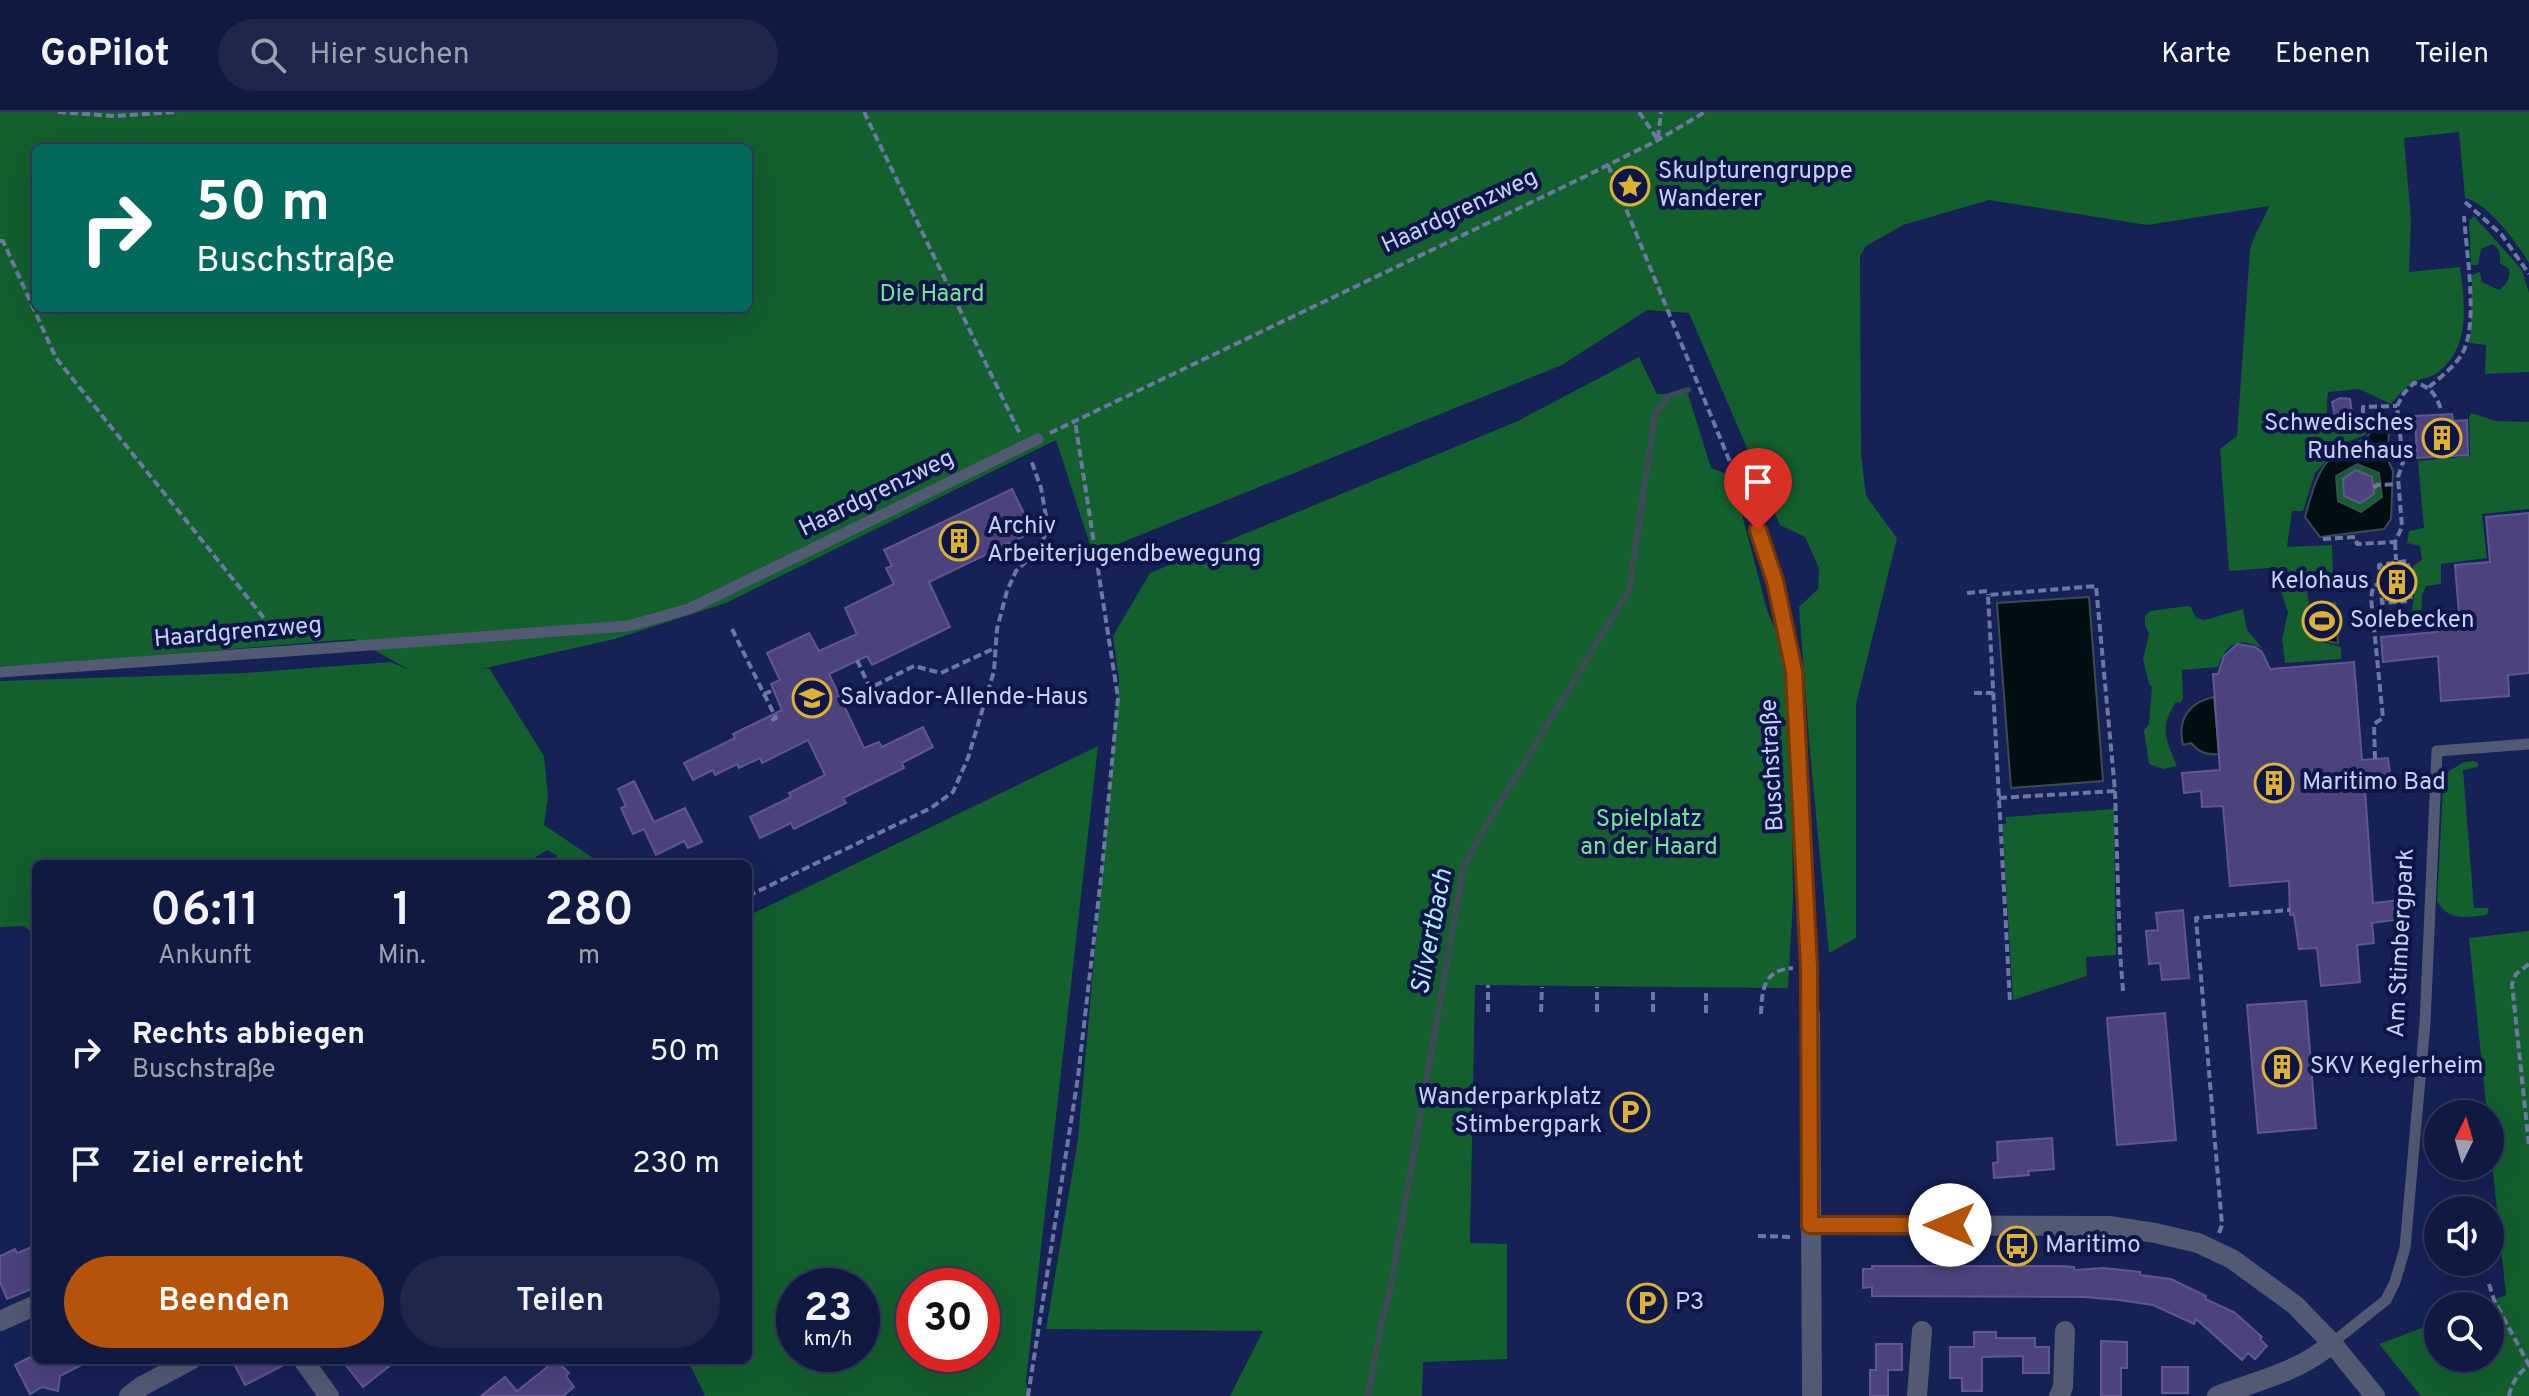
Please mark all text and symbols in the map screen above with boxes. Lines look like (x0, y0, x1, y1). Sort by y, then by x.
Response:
search box (218, 19, 778, 91)
text: GoPilot (40, 31, 170, 80)
icon: search (246, 33, 290, 77)
text: Hier suchen (310, 37, 470, 74)
text: Karte (2161, 37, 2231, 73)
text: Ebenen (2275, 37, 2371, 73)
text: Teilen (2415, 37, 2489, 73)
place label: Skulpturengruppe Wanderer (1658, 157, 1853, 215)
street label: Haardgrenzweg (1377, 163, 1543, 261)
place icon: Skulpturengruppe Wanderer (1609, 165, 1651, 207)
text: 50 m (196, 170, 330, 240)
icon: right (64, 176, 168, 280)
text: Buschstraße (196, 239, 395, 285)
park label: Die Haard (879, 280, 985, 310)
place label: Schwedisches Ruhehaus (2264, 409, 2414, 467)
building icon: Schwedisches Ruhehaus (2421, 417, 2463, 459)
street label: Haardgrenzweg (795, 444, 959, 544)
pin (1724, 448, 1792, 530)
icon: arrive (1736, 460, 1780, 504)
place label: Archiv Arbeiterjugendbewegung (987, 512, 1261, 570)
building icon: Archiv Arbeiterjugendbewegung (938, 520, 980, 562)
building icon: Kelohaus (2376, 561, 2418, 603)
place label: Kelohaus (2270, 567, 2369, 597)
sports icon: Solebecken (2301, 600, 2343, 642)
place label: Solebecken (2350, 606, 2474, 636)
street label: Haardgrenzweg (153, 611, 323, 655)
school or university icon: Salvador-Allende-Haus (791, 677, 833, 719)
place label: Salvador-Allende-Haus (840, 683, 1088, 713)
street label: Buschstraße (1755, 698, 1791, 832)
building icon: Maritimo Bad (2253, 762, 2295, 804)
place label: Maritimo Bad (2302, 768, 2446, 798)
park label: Spielplatz an der Haard (1580, 805, 1718, 863)
street label: Am Stimbergpark (2382, 848, 2422, 1038)
water label: Silvertbach (1405, 866, 1461, 998)
text: 06:11 (150, 882, 260, 942)
text: 1 (392, 882, 411, 942)
text: 280 (544, 882, 634, 942)
text: Ankunft (158, 940, 252, 973)
text: Min. (378, 940, 426, 973)
text: m (578, 940, 600, 973)
text: Rechts abbiegen (132, 1017, 365, 1054)
icon: right (64, 1030, 108, 1074)
text: 50 m (650, 1034, 720, 1071)
building icon: SKV Keglerheim (2261, 1046, 2303, 1088)
place label: SKV Keglerheim (2310, 1052, 2483, 1082)
text: Buschstraße (132, 1054, 276, 1087)
place label: Wanderparkplatz Stimbergpark (1418, 1083, 1602, 1141)
parking icon: Wanderparkplatz Stimbergpark (1609, 1091, 1651, 1133)
north arrow (2424, 1100, 2504, 1180)
map controls (2424, 1100, 2504, 1372)
icon: arrive (64, 1142, 108, 1186)
text: Ziel erreicht (132, 1146, 304, 1183)
text: 230 m (632, 1146, 720, 1183)
position arrow (1908, 1183, 1992, 1267)
button: sound (2424, 1196, 2504, 1276)
bus stop icon: Maritimo (1996, 1225, 2038, 1267)
place label: Maritimo (2045, 1231, 2141, 1261)
button: Beenden (64, 1256, 384, 1348)
button: Teilen (400, 1256, 720, 1348)
speed limit sign: 30 (896, 1268, 1000, 1372)
parking icon: P3 (1626, 1282, 1668, 1324)
text: 23 (804, 1285, 852, 1335)
place label: P3 (1675, 1288, 1704, 1318)
button: search (2424, 1292, 2504, 1372)
text: km/h (804, 1327, 852, 1353)

